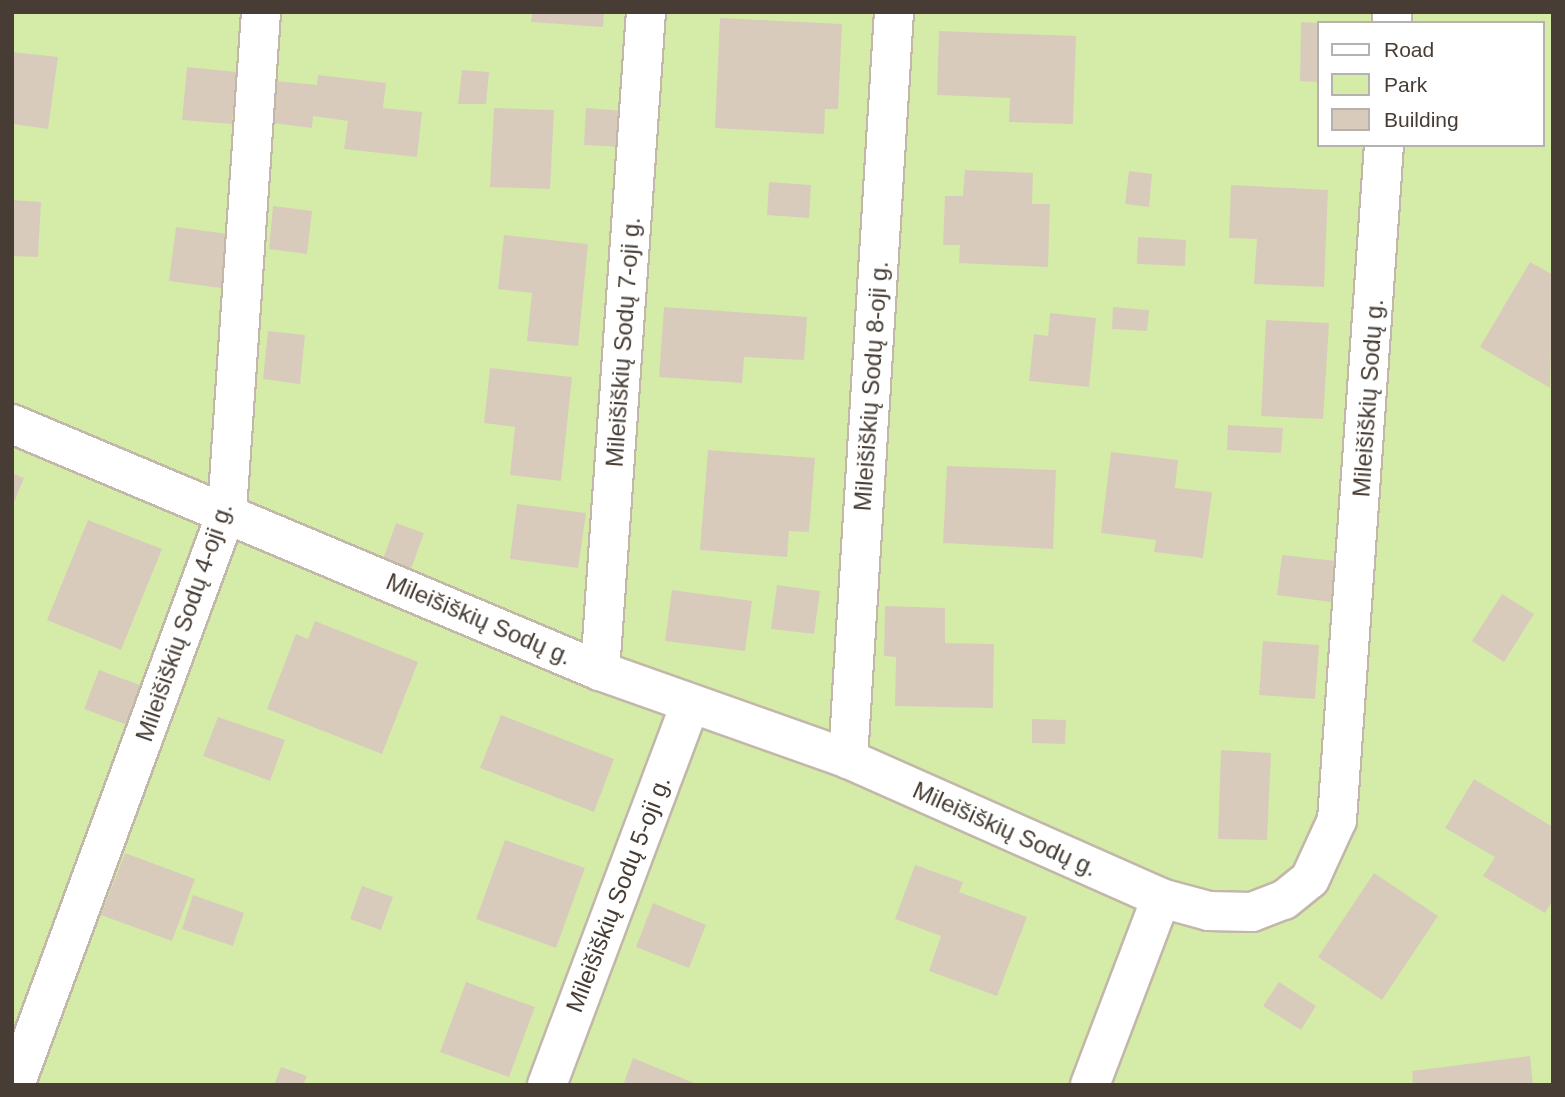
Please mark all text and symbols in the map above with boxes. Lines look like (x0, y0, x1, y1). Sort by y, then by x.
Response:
legend (1316, 21, 1544, 147)
text: Road (1384, 38, 1434, 61)
text: Park (1384, 73, 1427, 96)
text: Building (1384, 108, 1459, 131)
street label: Mileišiškių Sodų 7-oji g. (600, 216, 646, 468)
street label: Mileišiškių Sodų 8-oji g. (848, 260, 894, 512)
street label: Mileišiškių Sodų g. (1347, 298, 1389, 498)
street label: Mileišiškių Sodų 4-oji g. (130, 499, 238, 745)
street label: Mileišiškių Sodų g. (382, 567, 576, 671)
street label: Mileišiškių Sodų 5-oji g. (560, 772, 676, 1016)
street label: Mileišiškių Sodų g. (908, 775, 1102, 883)

